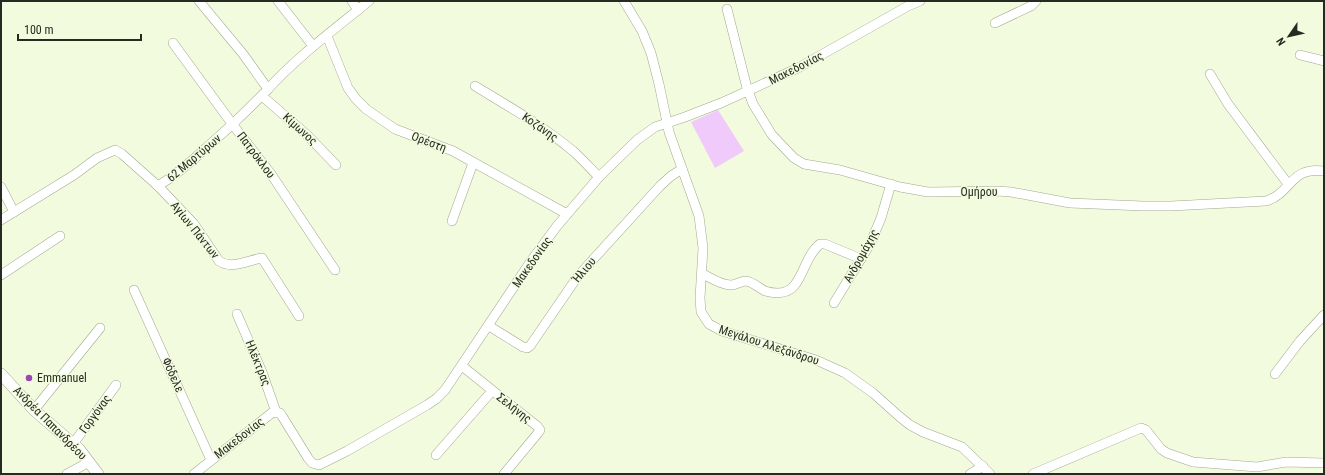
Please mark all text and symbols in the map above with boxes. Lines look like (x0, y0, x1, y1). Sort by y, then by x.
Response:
scale bar (18, 16, 141, 42)
north arrow (1269, 16, 1309, 56)
text: 100 m (24, 23, 54, 37)
text: N (1274, 35, 1288, 48)
street label: Μακεδονίας (767, 48, 826, 88)
street label: Κίμωνος (280, 110, 320, 148)
street label: Κοζάνης (519, 110, 561, 145)
street label: Πατρόκλου (234, 129, 278, 181)
street label: Ορέστη (409, 129, 449, 155)
street label: 62 Μαρτύρων (164, 131, 224, 185)
street label: Ομήρου (961, 185, 998, 199)
street label: Αγίων Πάντων (168, 199, 222, 261)
street label: Ανδρομάχης (841, 226, 882, 285)
street label: Μακεδονίας (509, 234, 555, 290)
street label: Ήλιου (569, 254, 599, 286)
street label: Μεγάλου Αλεξάνδρου (717, 322, 821, 369)
street label: Ηλέκτρας (243, 338, 274, 388)
street label: Φόδελε (159, 355, 187, 395)
place label: Emmanuel (37, 371, 87, 385)
marker: Emmanuel (24, 373, 34, 383)
street label: Ανδρέα Παπανδρέου (10, 383, 90, 463)
street label: Σελήνης (494, 390, 534, 426)
street label: Γοργόνας (76, 392, 114, 436)
street label: Μακεδονίας (212, 414, 267, 462)

